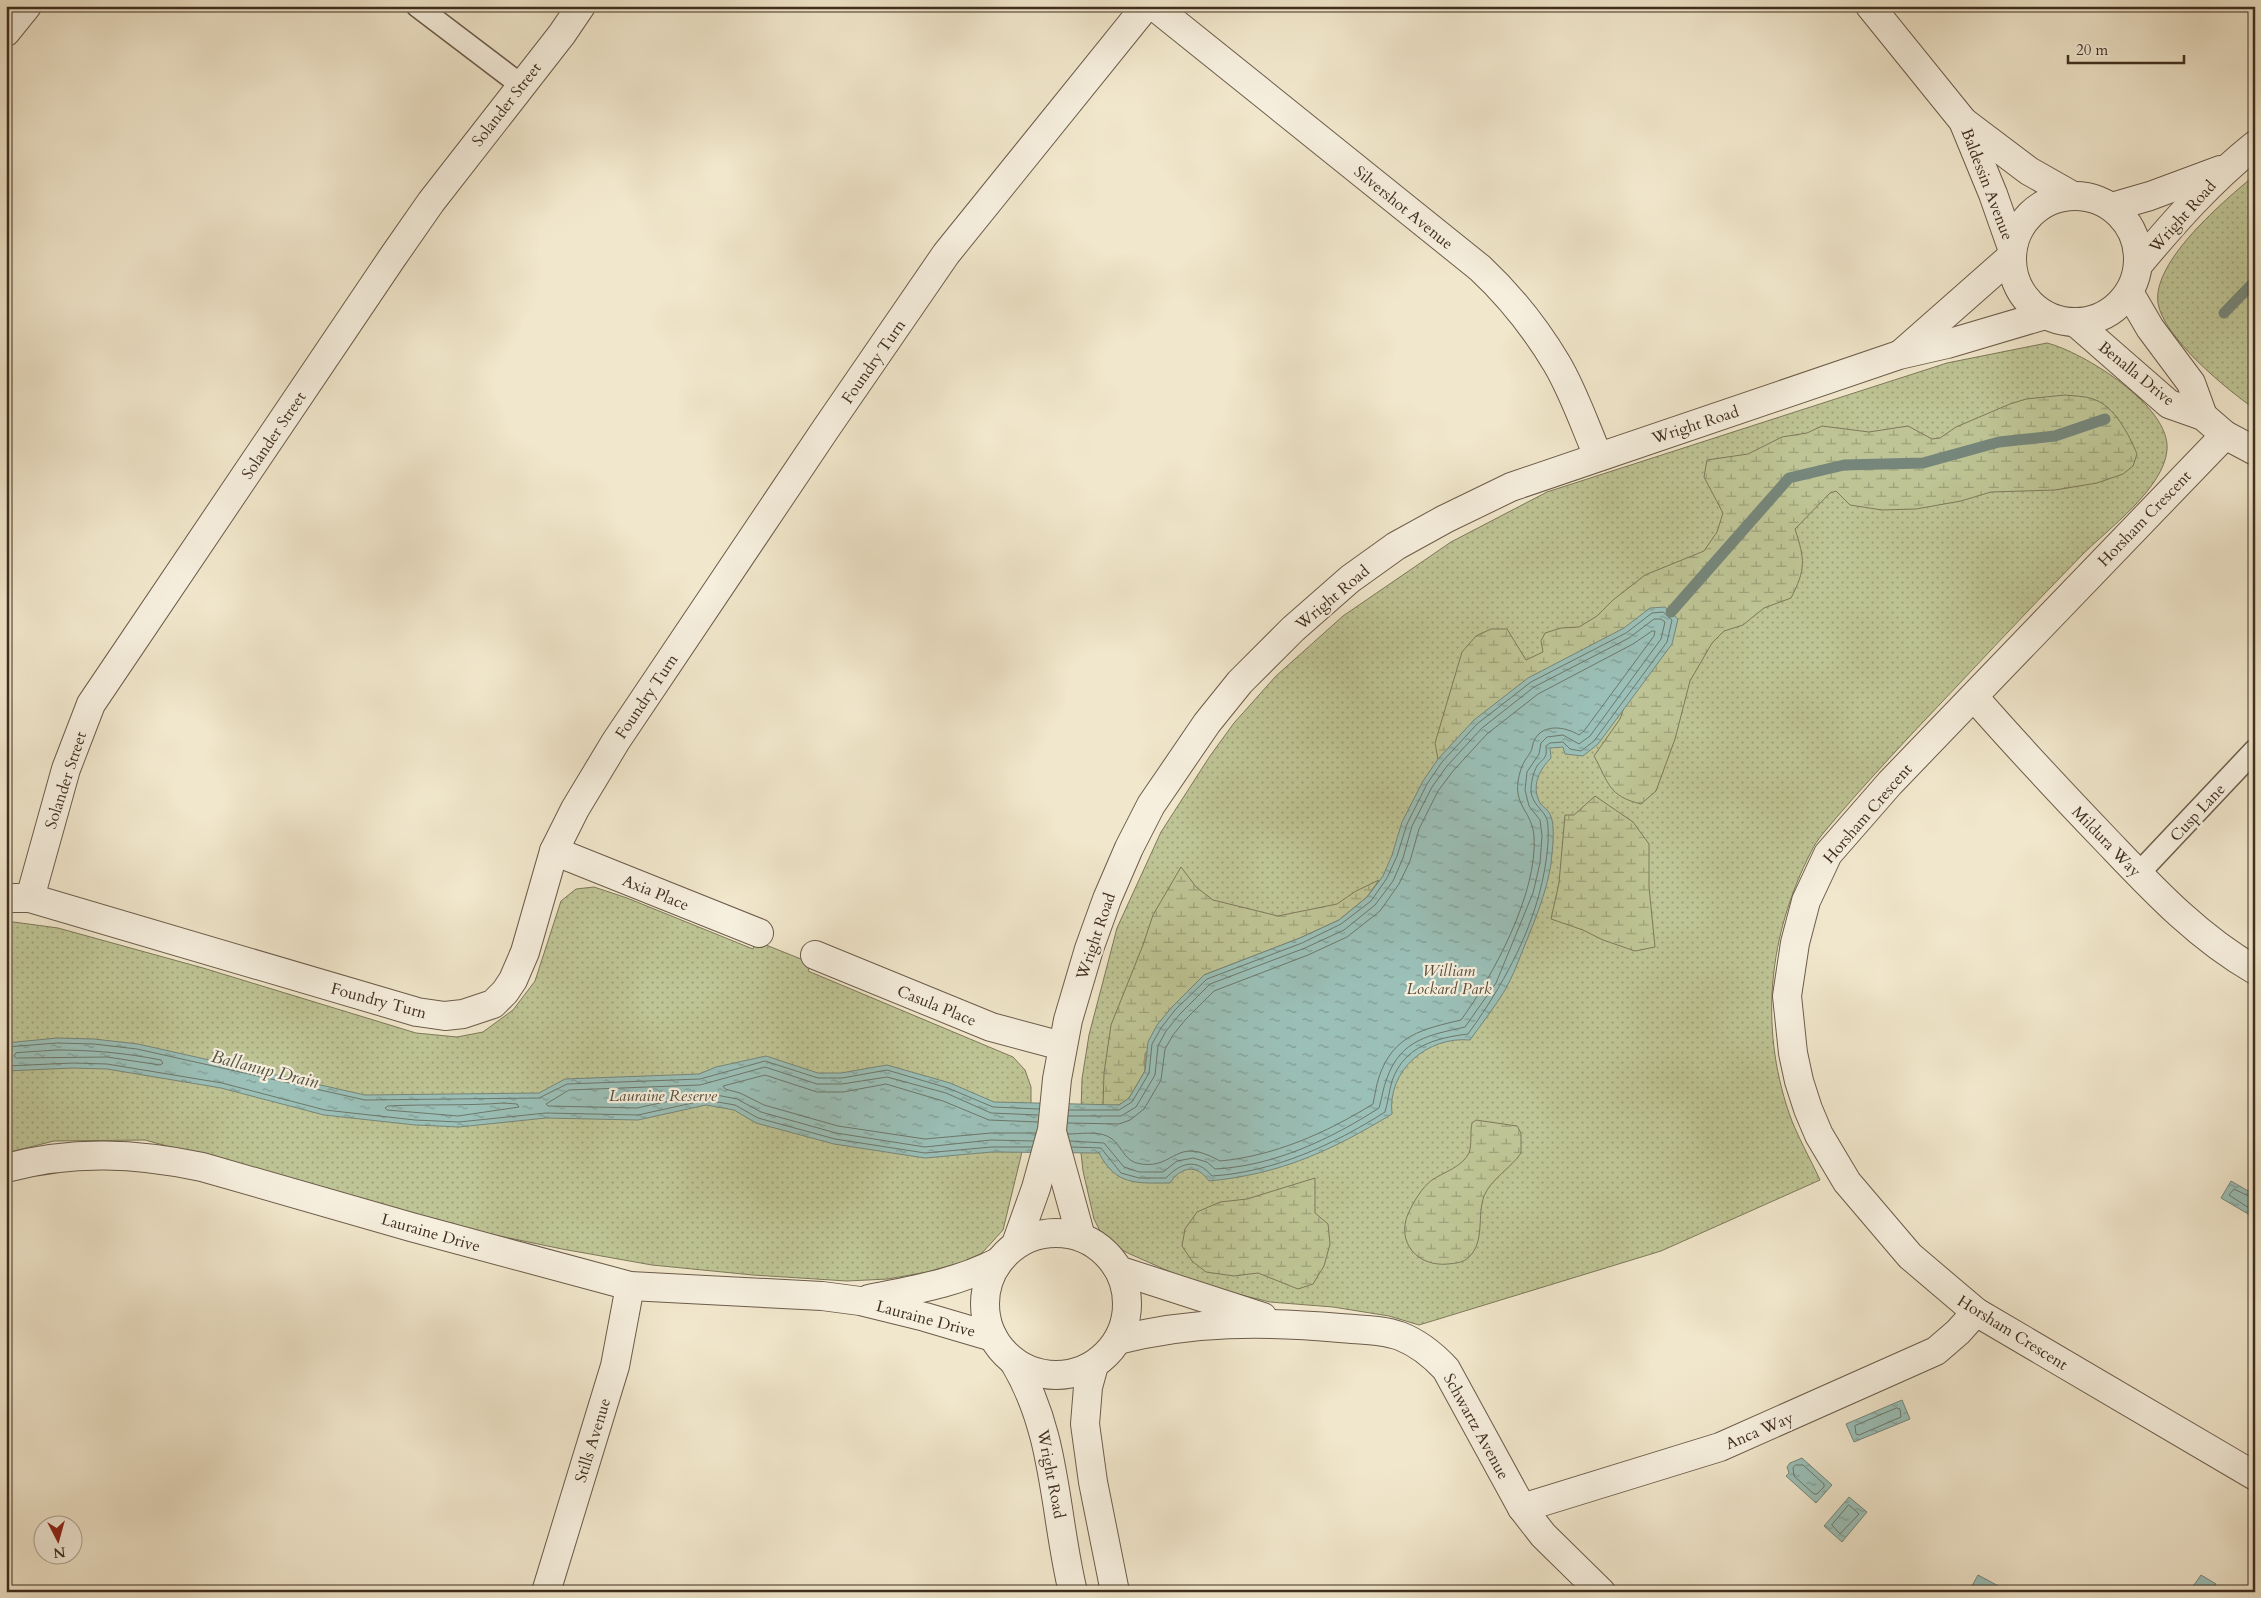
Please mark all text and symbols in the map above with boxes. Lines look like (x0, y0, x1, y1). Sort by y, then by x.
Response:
scale bar (2068, 32, 2185, 64)
text: 20 m (2076, 40, 2108, 60)
street label: Solander Street (467, 58, 547, 151)
street label: Baldessin Avenue (1956, 125, 2019, 243)
street label: Silvershot Avenue (1349, 161, 1458, 255)
street label: Wright Road (2144, 175, 2221, 258)
street label: Foundry Turn (837, 315, 911, 408)
street label: Benalla Drive (2094, 336, 2179, 411)
street label: Solander Street (236, 387, 311, 484)
street label: Wright Road (1648, 400, 1742, 450)
street label: Horsham Crescent (2093, 466, 2196, 572)
street label: Wright Road (1290, 560, 1375, 636)
street label: Foundry Turn (610, 650, 683, 743)
street label: Solander Street (40, 729, 92, 832)
street label: Horsham Crescent (1818, 759, 1917, 868)
street label: Cusp Lane (2165, 779, 2230, 847)
street label: Mildura Way (2067, 801, 2146, 882)
street label: Axia Place (619, 870, 692, 916)
street label: Wright Road (1071, 890, 1121, 984)
park label: William Lockard Park (1406, 960, 1492, 1000)
street label: Foundry Turn (328, 978, 429, 1024)
street label: Casula Place (894, 980, 979, 1032)
water label: Ballanup Drain (208, 1044, 322, 1095)
park label: Lauraine Reserve (609, 1085, 718, 1107)
street label: Lauraine Drive (379, 1208, 483, 1258)
street label: Horsham Crescent (1953, 1290, 2072, 1376)
street label: Lauraine Drive (874, 1295, 978, 1343)
street label: Schwartz Avenue (1438, 1370, 1514, 1483)
street label: Stills Avenue (570, 1395, 616, 1485)
street label: Anca Way (1722, 1407, 1797, 1455)
street label: Wright Road (1031, 1427, 1071, 1521)
north arrow (32, 1516, 82, 1566)
text: N (52, 1542, 66, 1563)

